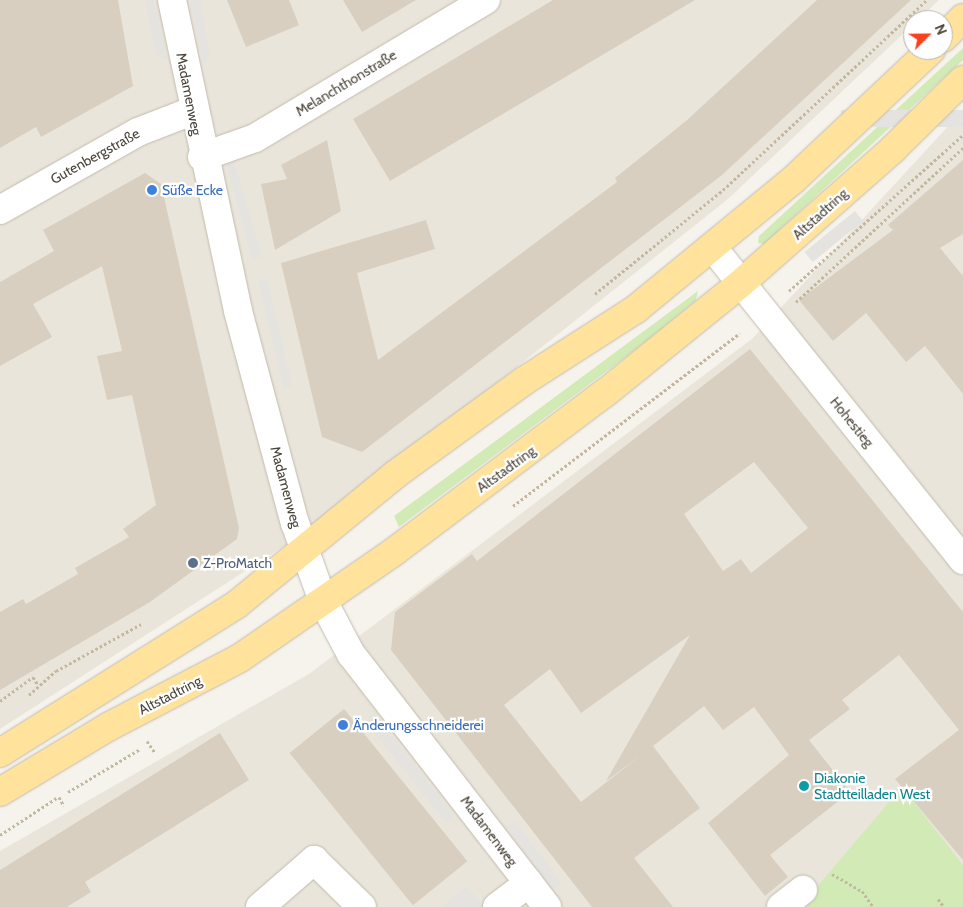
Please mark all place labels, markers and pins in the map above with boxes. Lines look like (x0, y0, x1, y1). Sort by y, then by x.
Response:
place label: Süße Ecke (162, 182, 223, 198)
marker: Süße Ecke (146, 184, 158, 196)
place label: Z-ProMatch (203, 555, 272, 571)
marker: Z-ProMatch (187, 557, 199, 569)
place label: Änderungsschneiderei (353, 717, 484, 733)
marker: Änderungsschneiderei (337, 719, 349, 731)
place label: Diakonie Stadtteilladen West (814, 770, 930, 802)
marker: Diakonie Stadtteilladen West (798, 780, 810, 792)

